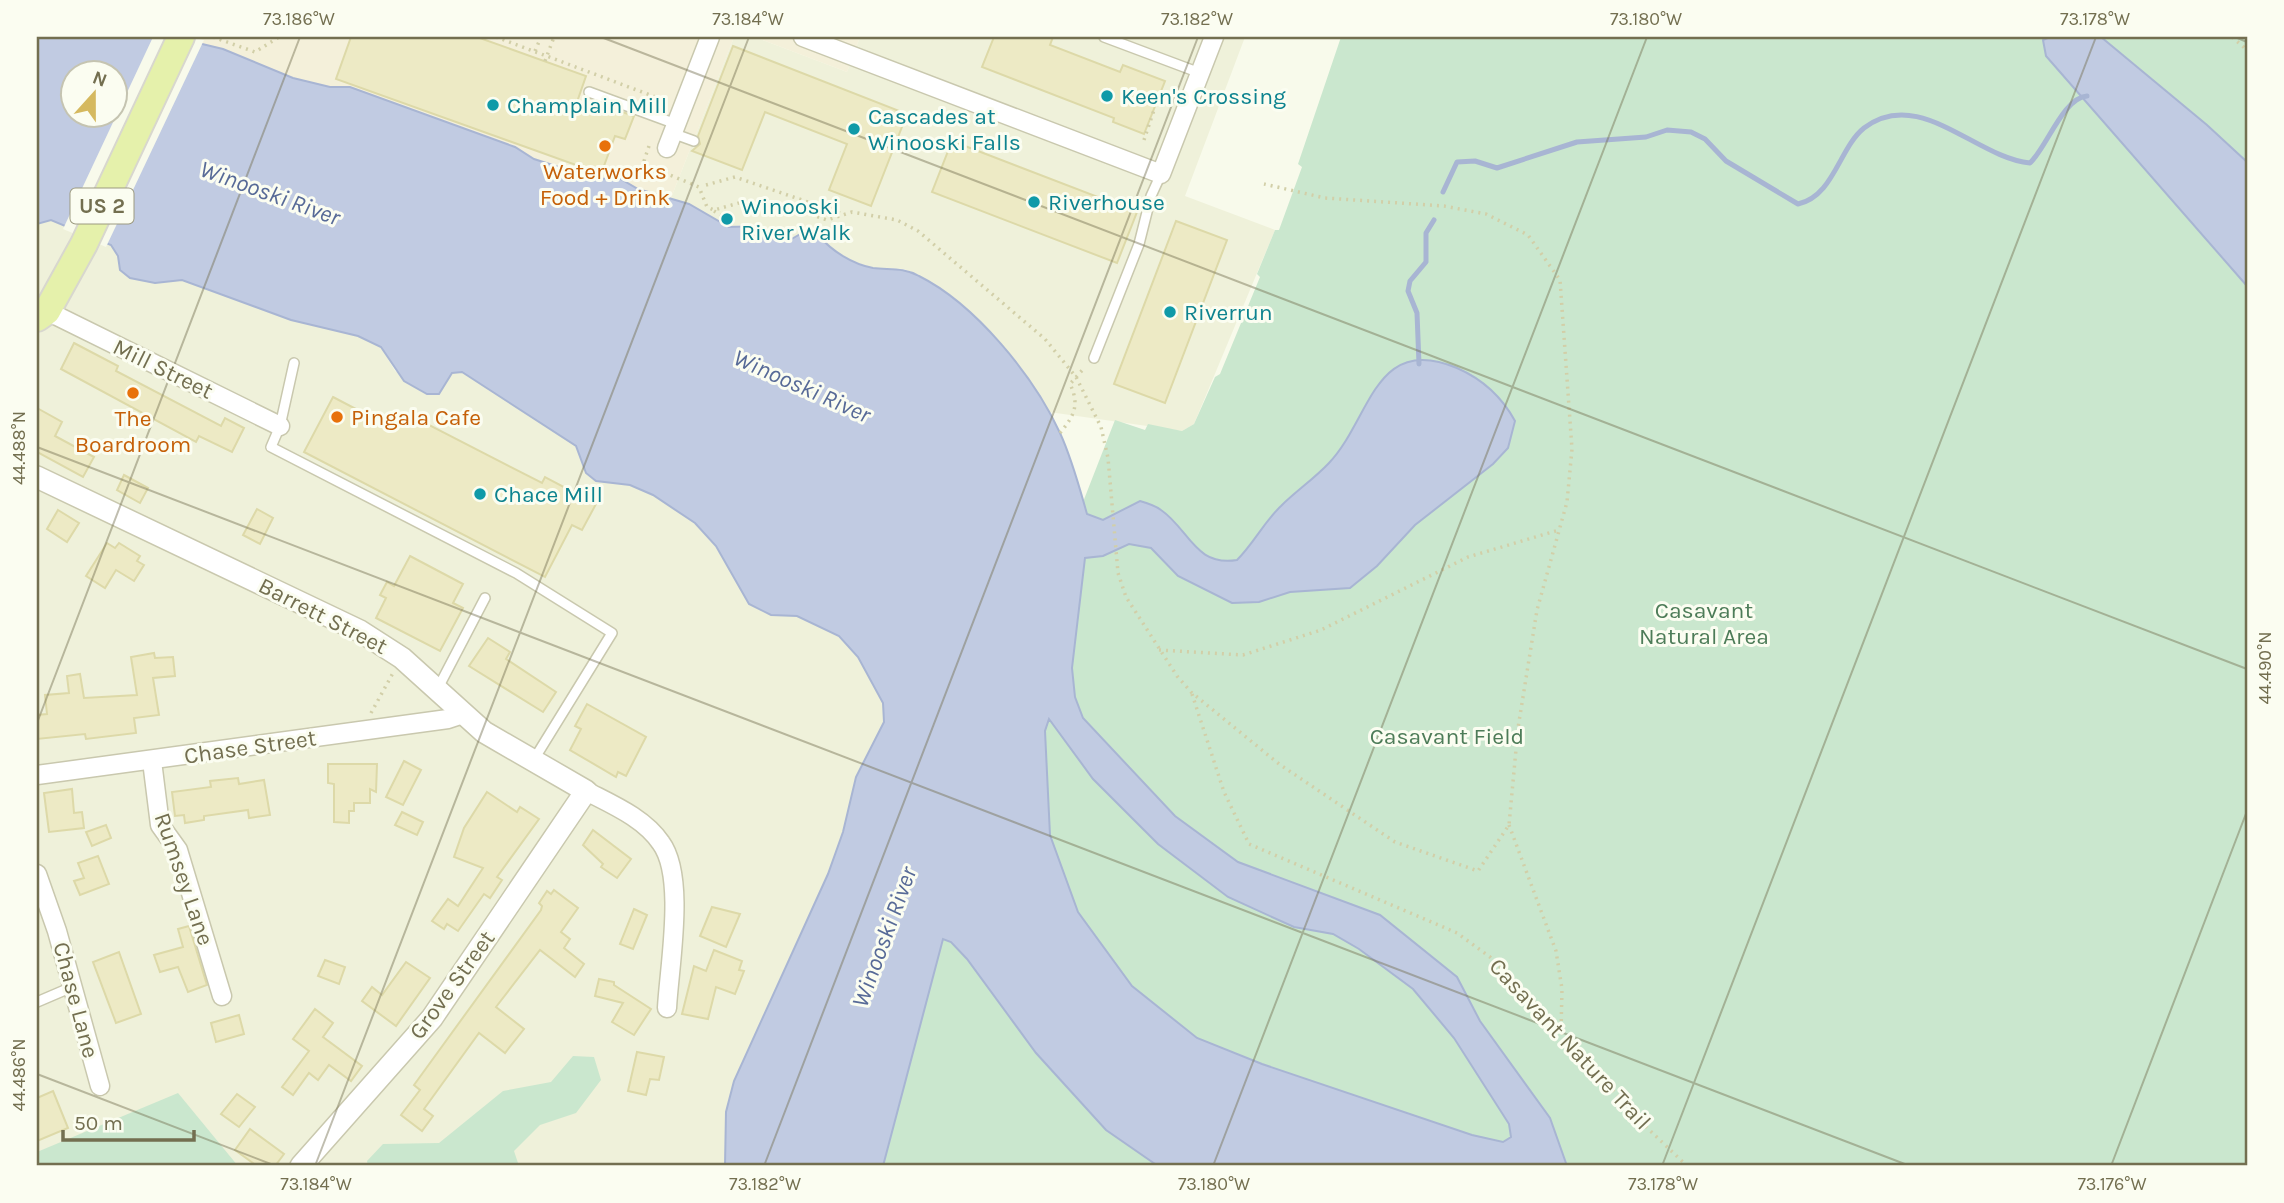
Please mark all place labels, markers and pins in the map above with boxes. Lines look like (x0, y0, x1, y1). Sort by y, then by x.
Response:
place label: Keen's Crossing (1121, 83, 1286, 110)
marker: Keen's Crossing (1099, 88, 1115, 104)
place label: Champlain Mill (507, 92, 667, 119)
marker: Champlain Mill (485, 97, 501, 113)
place label: Cascades at Winooski Falls (868, 103, 1021, 156)
marker: Cascades at Winooski Falls (846, 121, 862, 137)
marker: Waterworks Food + Drink (597, 138, 613, 154)
place label: Waterworks Food + Drink (540, 158, 670, 211)
place label: Riverhouse (1048, 189, 1165, 216)
place label: Winooski River Walk (741, 193, 851, 246)
marker: Riverhouse (1026, 194, 1042, 210)
marker: Winooski River Walk (719, 211, 735, 227)
place label: Riverrun (1184, 299, 1273, 326)
marker: Riverrun (1162, 304, 1178, 320)
marker: The Boardroom (125, 385, 141, 401)
place label: Pingala Cafe (351, 404, 481, 431)
place label: The Boardroom (75, 405, 191, 458)
marker: Pingala Cafe (329, 409, 345, 425)
place label: Chace Mill (494, 481, 603, 508)
marker: Chace Mill (472, 486, 488, 502)

